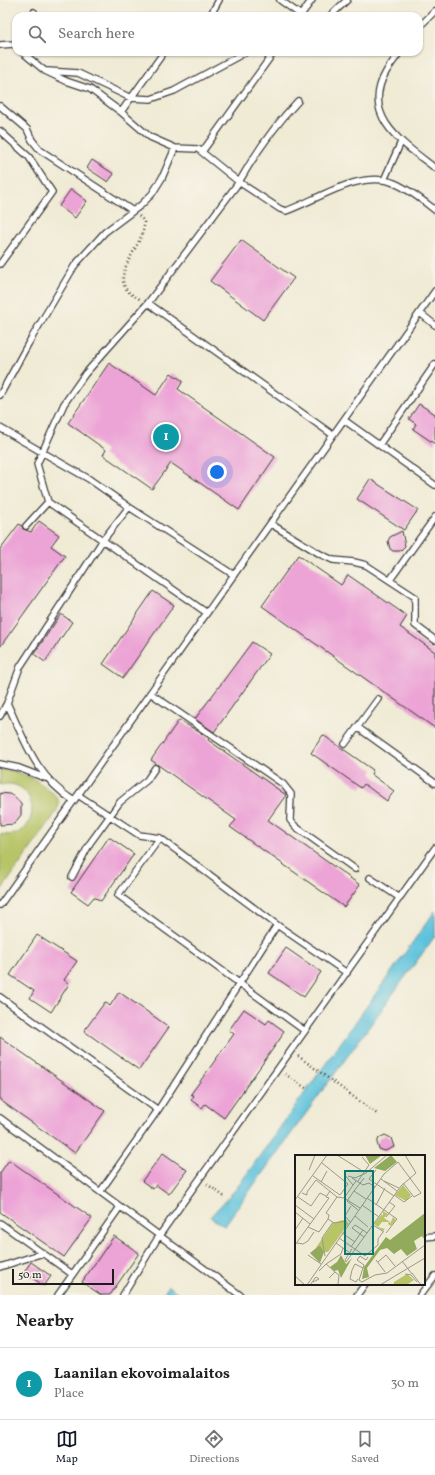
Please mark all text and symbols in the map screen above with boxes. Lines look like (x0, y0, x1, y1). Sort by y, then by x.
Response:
search box (12, 12, 423, 56)
icon: search (26, 23, 48, 45)
text: Search here (58, 24, 135, 45)
pin: 1 (153, 422, 179, 452)
your location (207, 462, 227, 482)
inset map (295, 1155, 425, 1285)
scale bar (12, 1267, 114, 1286)
text: 50 m (18, 1268, 42, 1283)
text: Nearby (16, 1310, 74, 1333)
text: Laanilan ekovoimalaitos (54, 1364, 230, 1385)
text: 1 (26, 1375, 32, 1393)
text: 30 m (391, 1375, 419, 1393)
text: Place (54, 1385, 84, 1403)
tab: Map (56, 1428, 78, 1467)
tab: Directions (189, 1428, 240, 1467)
tab: Saved (351, 1428, 379, 1467)

